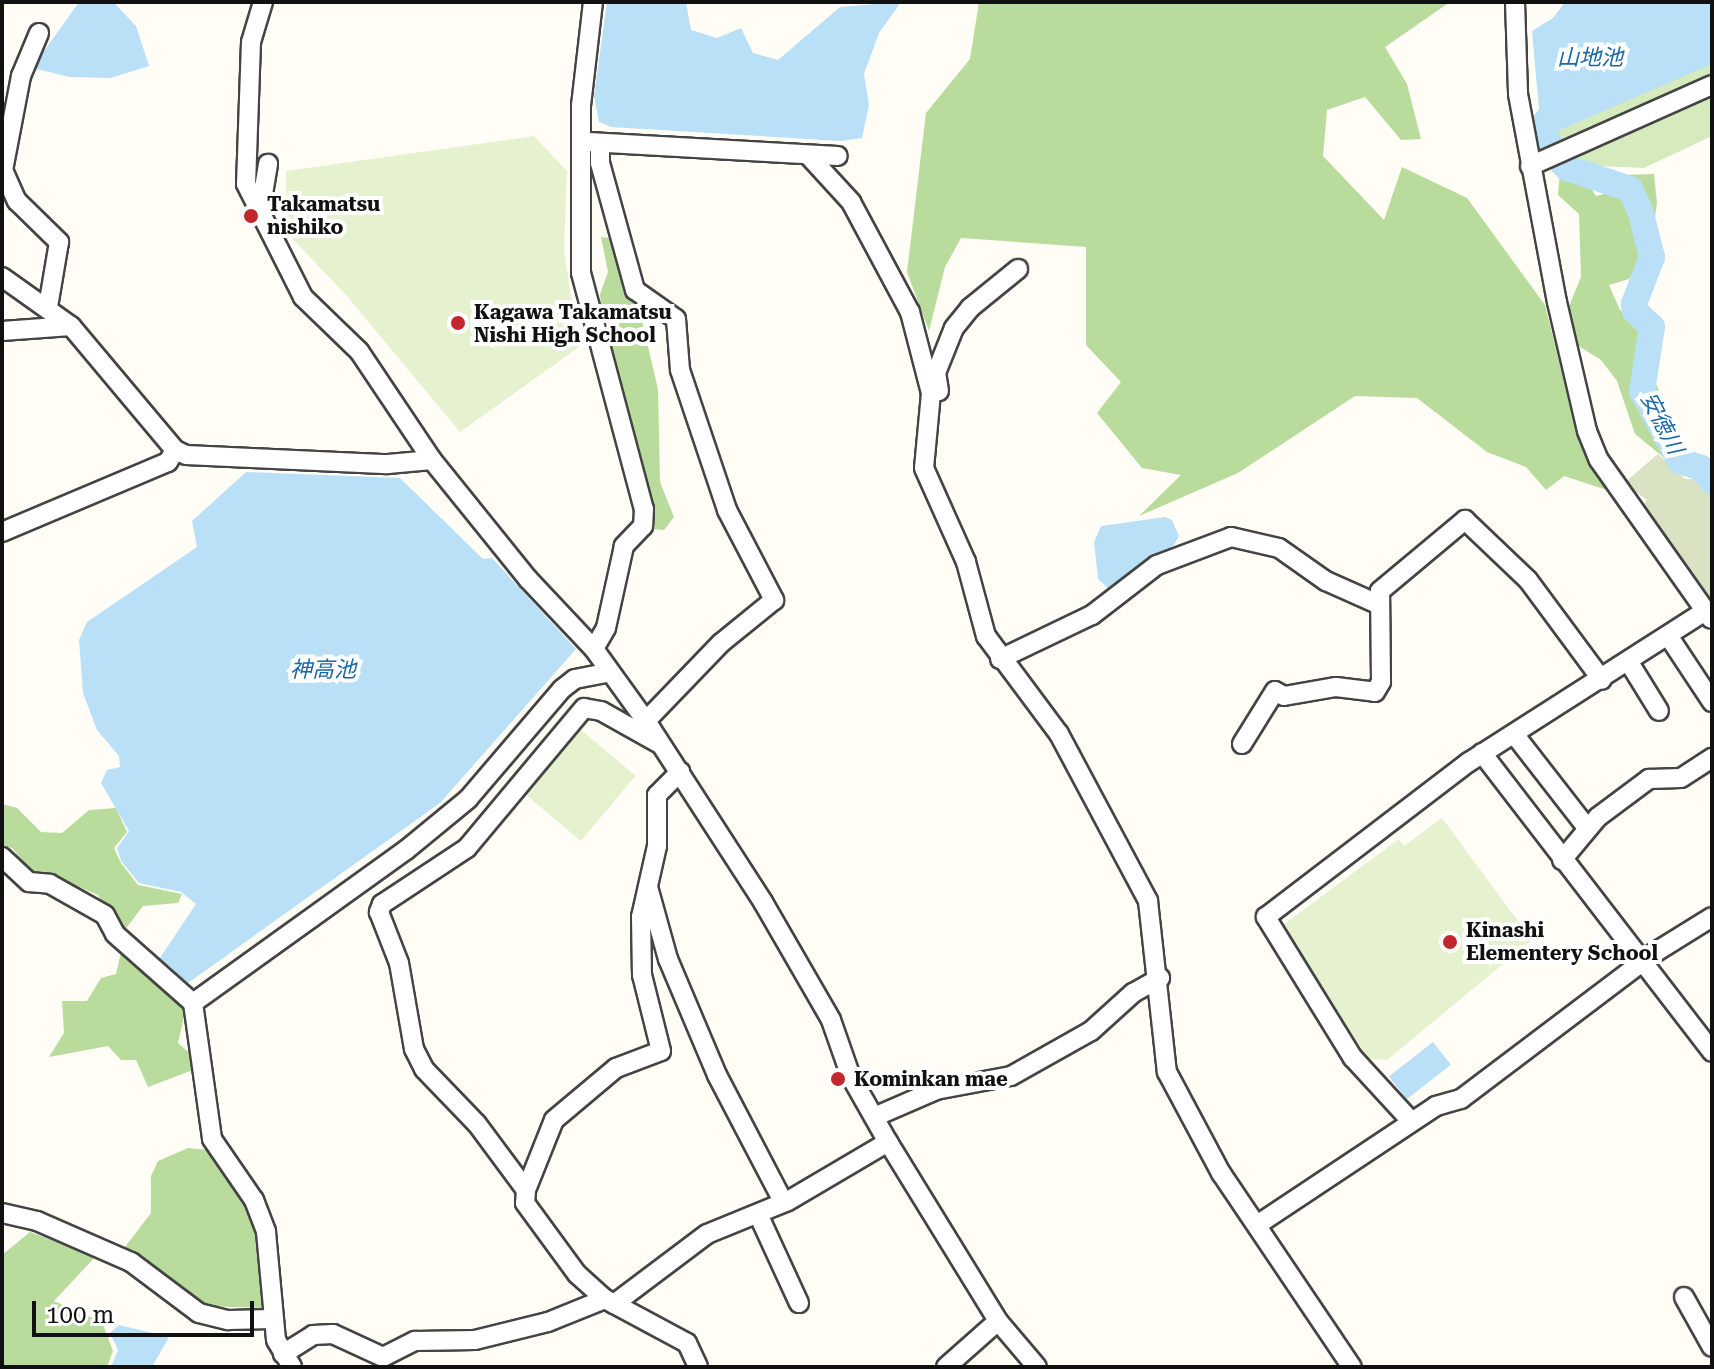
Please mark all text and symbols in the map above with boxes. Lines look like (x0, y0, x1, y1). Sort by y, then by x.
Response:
water label: 山地池 (1557, 45, 1623, 71)
place label: Takamatsu nishiko (267, 192, 380, 239)
marker: Takamatsu nishiko (242, 207, 260, 225)
place label: Kagawa Takamatsu Nishi High School (474, 300, 672, 347)
marker: Kagawa Takamatsu Nishi High School (449, 314, 467, 332)
water label: 安徳川 (1635, 388, 1689, 458)
water label: 神高池 (290, 657, 356, 683)
place label: Kinashi Elementery School (1466, 918, 1658, 965)
marker: Kinashi Elementery School (1441, 933, 1459, 951)
place label: Kominkan mae (854, 1067, 1008, 1091)
marker: Kominkan mae (829, 1070, 847, 1088)
scale bar (36, 1285, 258, 1335)
text: 100 m (46, 1301, 114, 1329)

